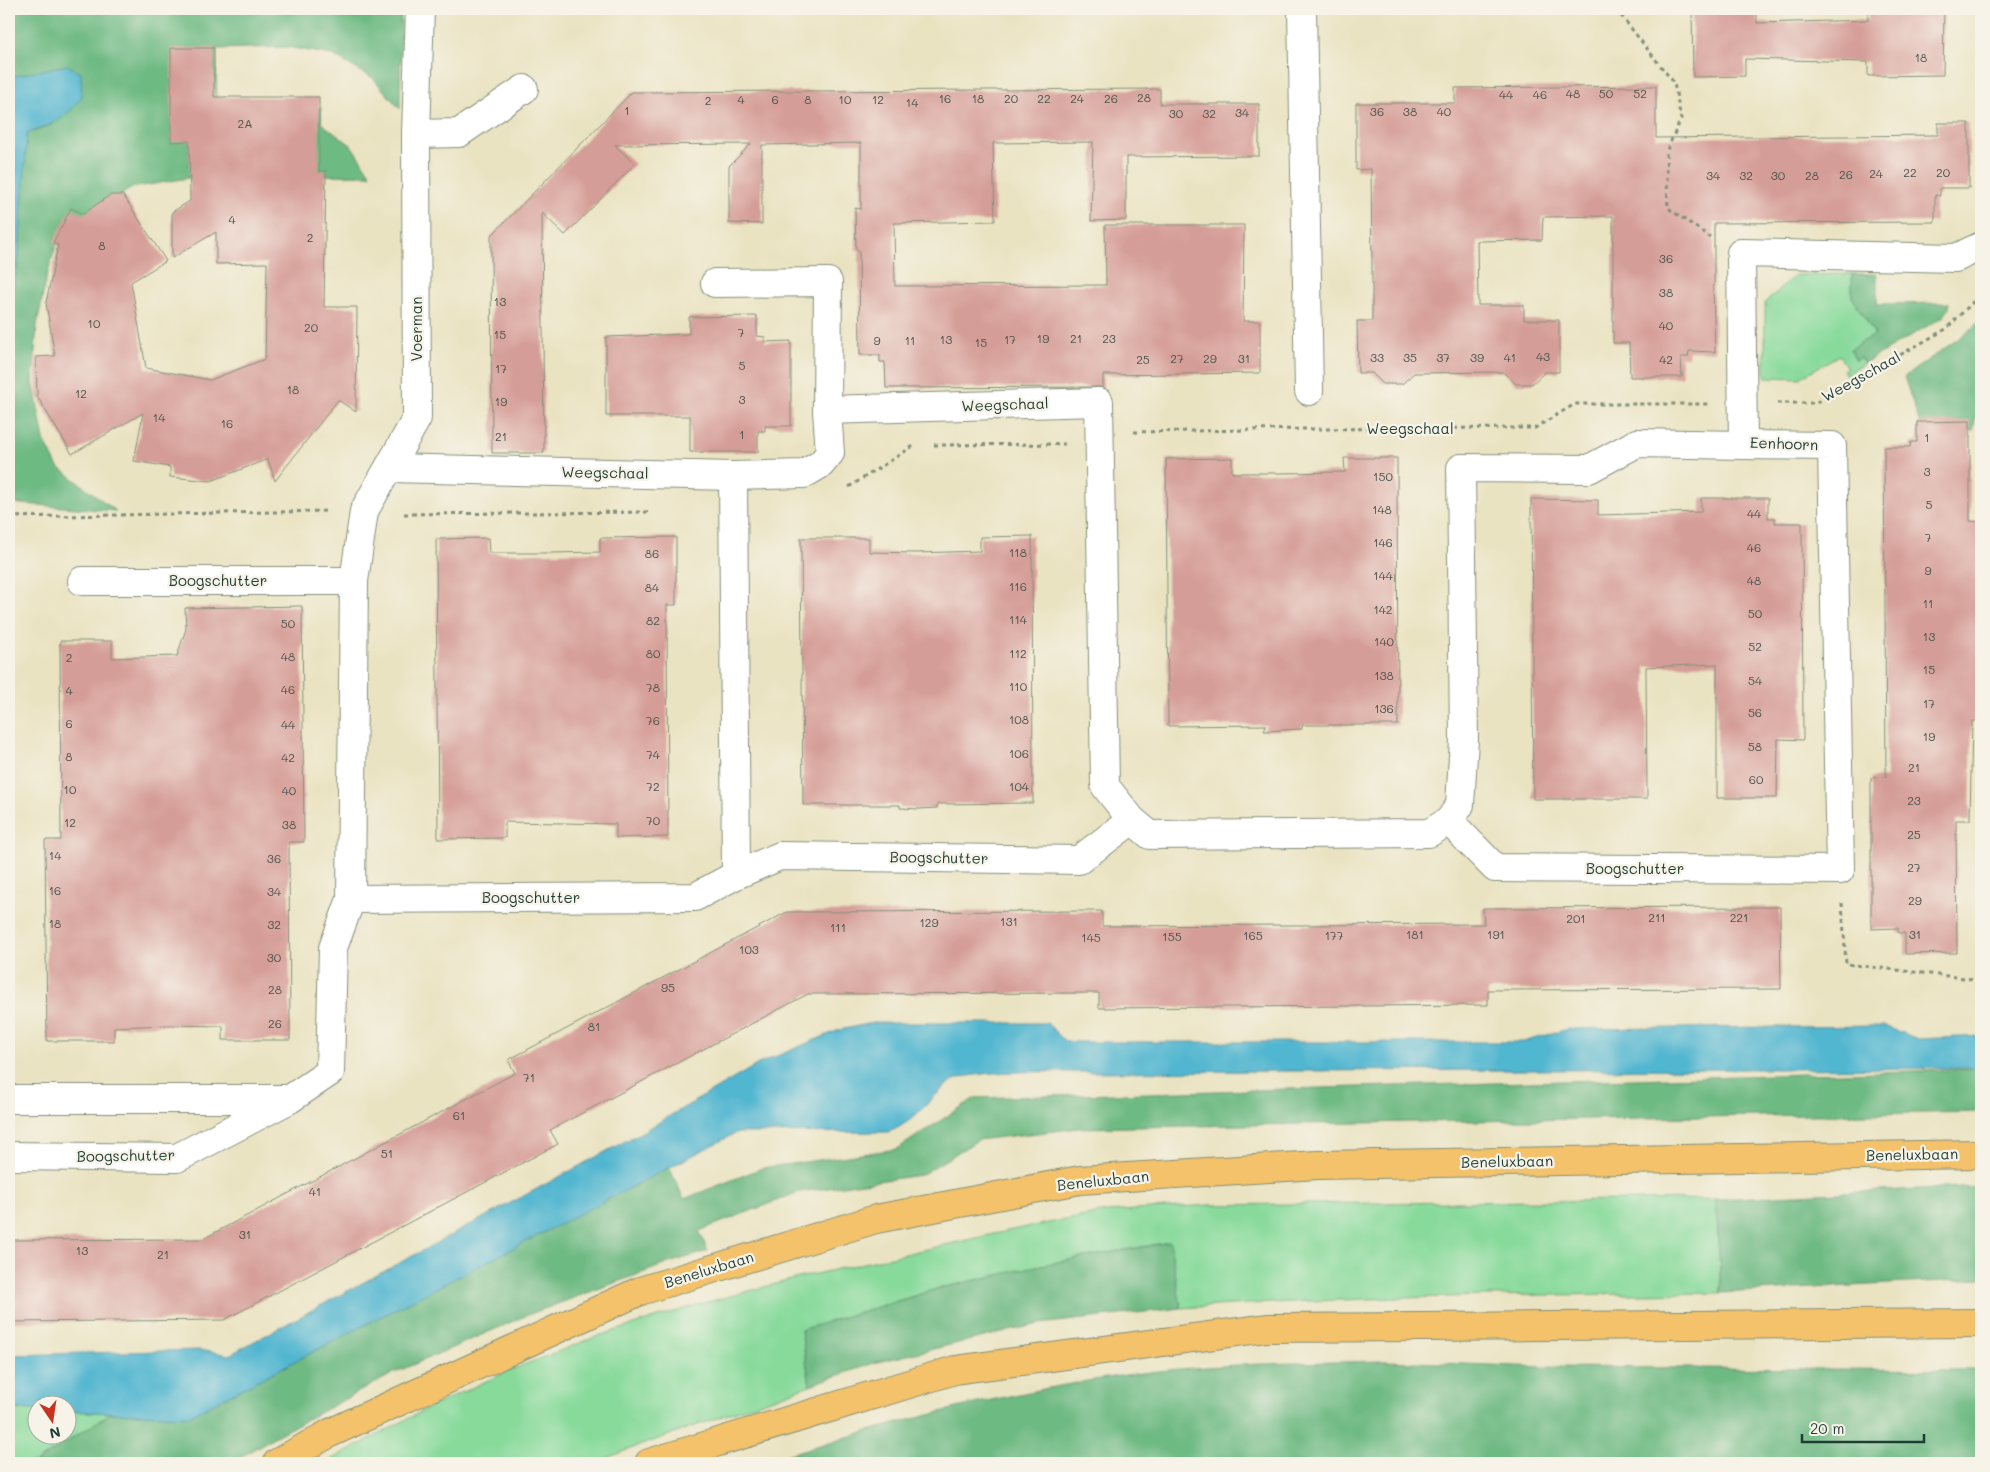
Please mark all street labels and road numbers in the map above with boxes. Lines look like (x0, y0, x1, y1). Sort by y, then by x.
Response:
street label: Voerman (406, 297, 426, 361)
street label: Weegschaal (1817, 346, 1904, 406)
street label: Weegschaal (961, 392, 1049, 416)
street label: Weegschaal (1366, 418, 1454, 438)
street label: Eenhoorn (1750, 432, 1819, 454)
street label: Weegschaal (561, 461, 649, 483)
street label: Boogschutter (169, 570, 267, 590)
street label: Boogschutter (890, 846, 988, 868)
street label: Boogschutter (1586, 858, 1684, 878)
street label: Boogschutter (482, 887, 580, 907)
street label: Beneluxbaan (1866, 1143, 1958, 1165)
street label: Boogschutter (77, 1144, 175, 1166)
street label: Beneluxbaan (1461, 1150, 1553, 1172)
street label: Beneluxbaan (1056, 1165, 1150, 1195)
street label: Beneluxbaan (662, 1246, 756, 1292)

